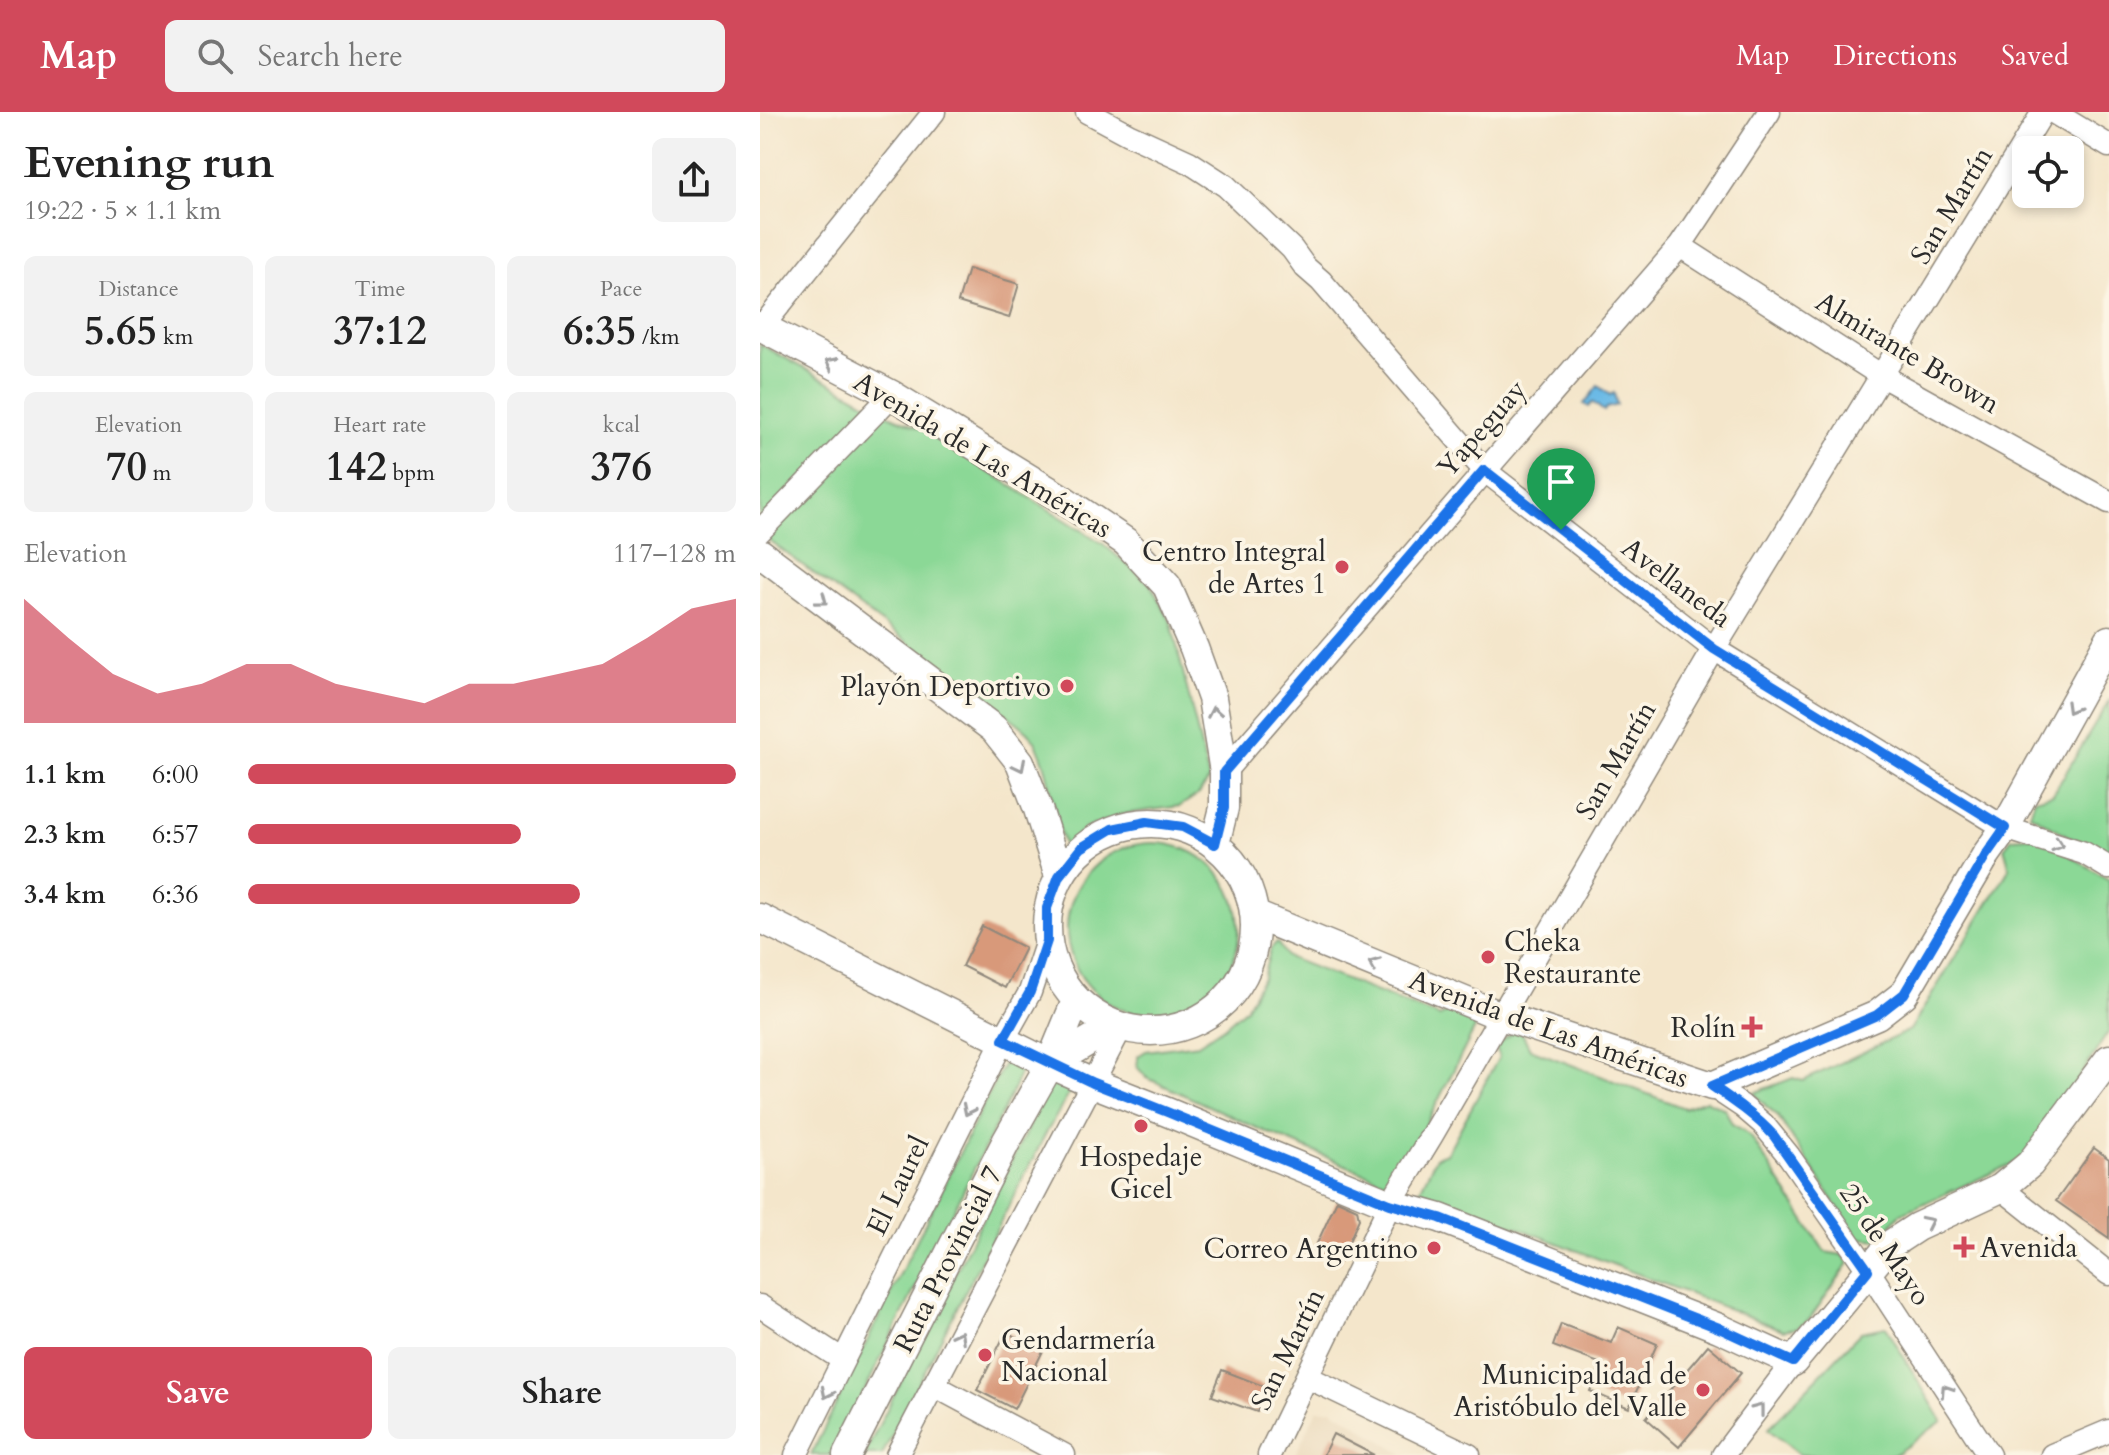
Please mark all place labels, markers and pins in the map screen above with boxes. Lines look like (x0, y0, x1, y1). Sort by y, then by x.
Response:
pin (1527, 448, 1595, 530)
place label: Centro Integral de Artes 1 (1142, 533, 1326, 603)
marker: Centro Integral de Artes 1 (1333, 558, 1351, 576)
place label: Playón Deportivo (840, 668, 1051, 706)
marker: Playón Deportivo (1058, 677, 1076, 695)
place label: Cheka Restaurante (1504, 923, 1642, 993)
marker: Cheka Restaurante (1479, 948, 1497, 966)
place label: Rolín (1671, 1009, 1736, 1047)
marker: Rolín (1743, 1018, 1761, 1036)
marker: Hospedaje Gicel (1132, 1117, 1150, 1135)
place label: Hospedaje Gicel (1079, 1138, 1203, 1208)
place label: Avenida (1980, 1229, 2078, 1267)
place label: Correo Argentino (1203, 1230, 1418, 1268)
marker: Avenida (1955, 1238, 1973, 1256)
marker: Correo Argentino (1425, 1239, 1443, 1257)
place label: Gendarmería Nacional (1001, 1321, 1156, 1391)
marker: Gendarmería Nacional (976, 1346, 994, 1364)
place label: Municipalidad de Aristóbulo del Valle (1454, 1356, 1687, 1426)
marker: Municipalidad de Aristóbulo del Valle (1694, 1381, 1712, 1399)

